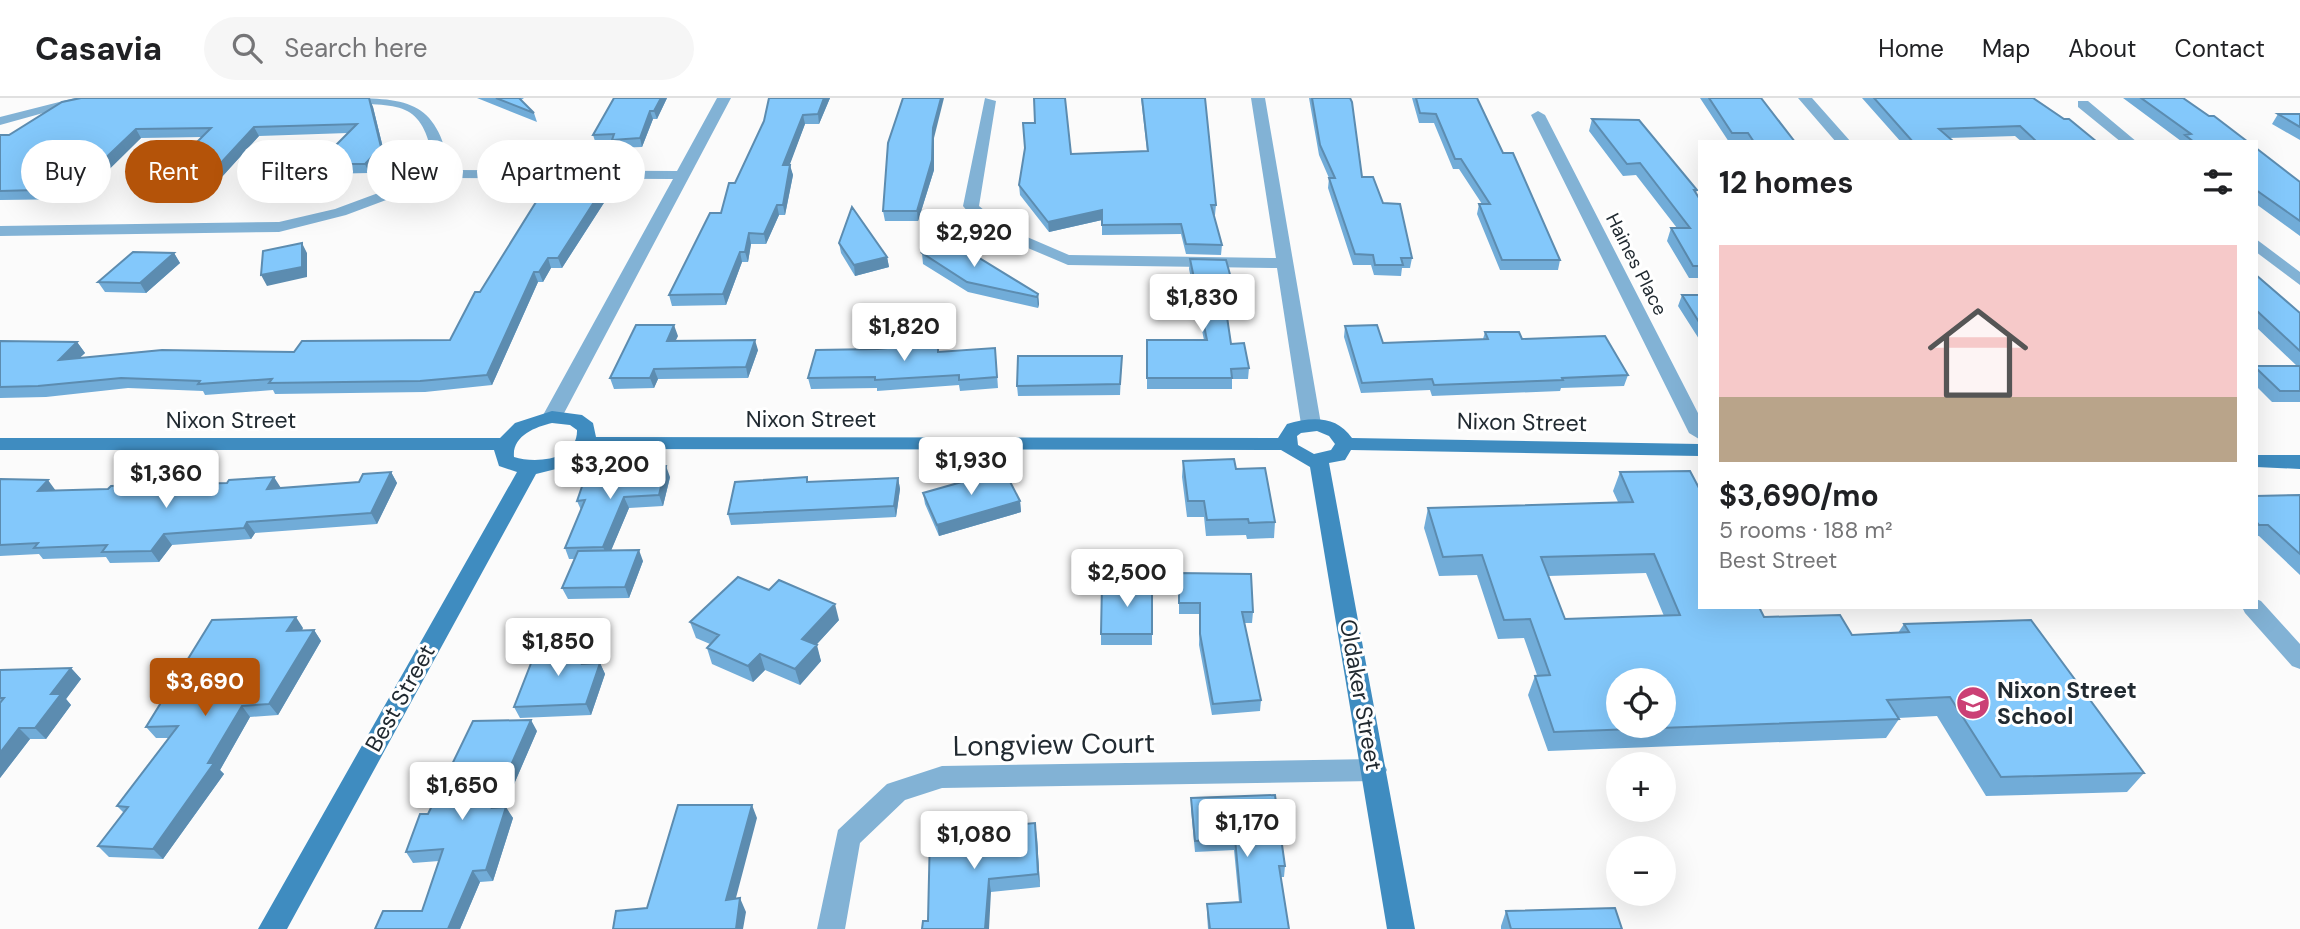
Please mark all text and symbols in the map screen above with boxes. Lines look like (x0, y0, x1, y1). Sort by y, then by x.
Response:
search box (204, 17, 694, 80)
text: Casavia (35, 27, 162, 70)
icon: search (228, 29, 266, 67)
text: Search here (284, 31, 428, 65)
text: Home (1878, 33, 1944, 64)
text: Map (1982, 33, 2030, 64)
text: About (2068, 33, 2137, 64)
text: Contact (2175, 33, 2265, 64)
chip: Buy (21, 140, 111, 203)
chip: Rent (125, 140, 223, 203)
chip: Filters (237, 140, 353, 203)
chip: New (367, 140, 463, 203)
chip: Apartment (477, 140, 645, 203)
text: 12 homes (1719, 163, 1853, 202)
icon: filters (2199, 163, 2237, 201)
pin: $2,920 (917, 209, 1031, 269)
street label: Haines Place (1600, 209, 1673, 320)
text: $2,920 (936, 217, 1012, 247)
pin: $1,830 (1145, 274, 1259, 334)
text: $1,830 (1166, 282, 1238, 312)
icon: home (1915, 290, 2041, 416)
pin: $1,820 (847, 303, 961, 363)
text: $1,820 (868, 311, 940, 341)
street label: Nixon Street (746, 404, 876, 434)
street label: Nixon Street (166, 405, 296, 435)
street label: Nixon Street (1457, 406, 1587, 438)
pin: $1,930 (914, 438, 1028, 497)
pin: $3,200 (553, 442, 667, 501)
text: $1,930 (935, 445, 1007, 475)
text: $3,200 (571, 449, 649, 479)
pin: $1,360 (109, 450, 223, 510)
text: $1,360 (130, 458, 202, 488)
text: $3,690/mo (1719, 476, 1879, 515)
text: 5 rooms · 188 m² (1719, 515, 1893, 545)
text: Best Street (1719, 545, 1837, 575)
pin: $2,500 (1070, 550, 1184, 609)
text: $2,500 (1087, 557, 1167, 587)
street label: Oldaker Street (1333, 617, 1389, 773)
pin: $1,850 (501, 618, 615, 678)
text: $1,850 (522, 626, 594, 656)
street label: Best Street (358, 639, 442, 757)
pin: $3,690 (148, 658, 262, 718)
text: $3,690 (166, 666, 244, 696)
map controls (1606, 668, 1676, 906)
button: locate (1606, 668, 1676, 738)
place label: Nixon Street School (1997, 675, 2137, 731)
school or university icon: Nixon Street School (1954, 684, 1992, 722)
street label: Longview Court (953, 724, 1155, 765)
button: + (1606, 752, 1676, 822)
pin: $1,650 (405, 762, 519, 822)
text: $1,650 (426, 770, 498, 800)
pin: $1,170 (1190, 800, 1304, 859)
text: $1,170 (1215, 807, 1279, 837)
pin: $1,080 (917, 812, 1031, 871)
text: $1,080 (937, 819, 1011, 849)
button: − (1606, 836, 1676, 906)

